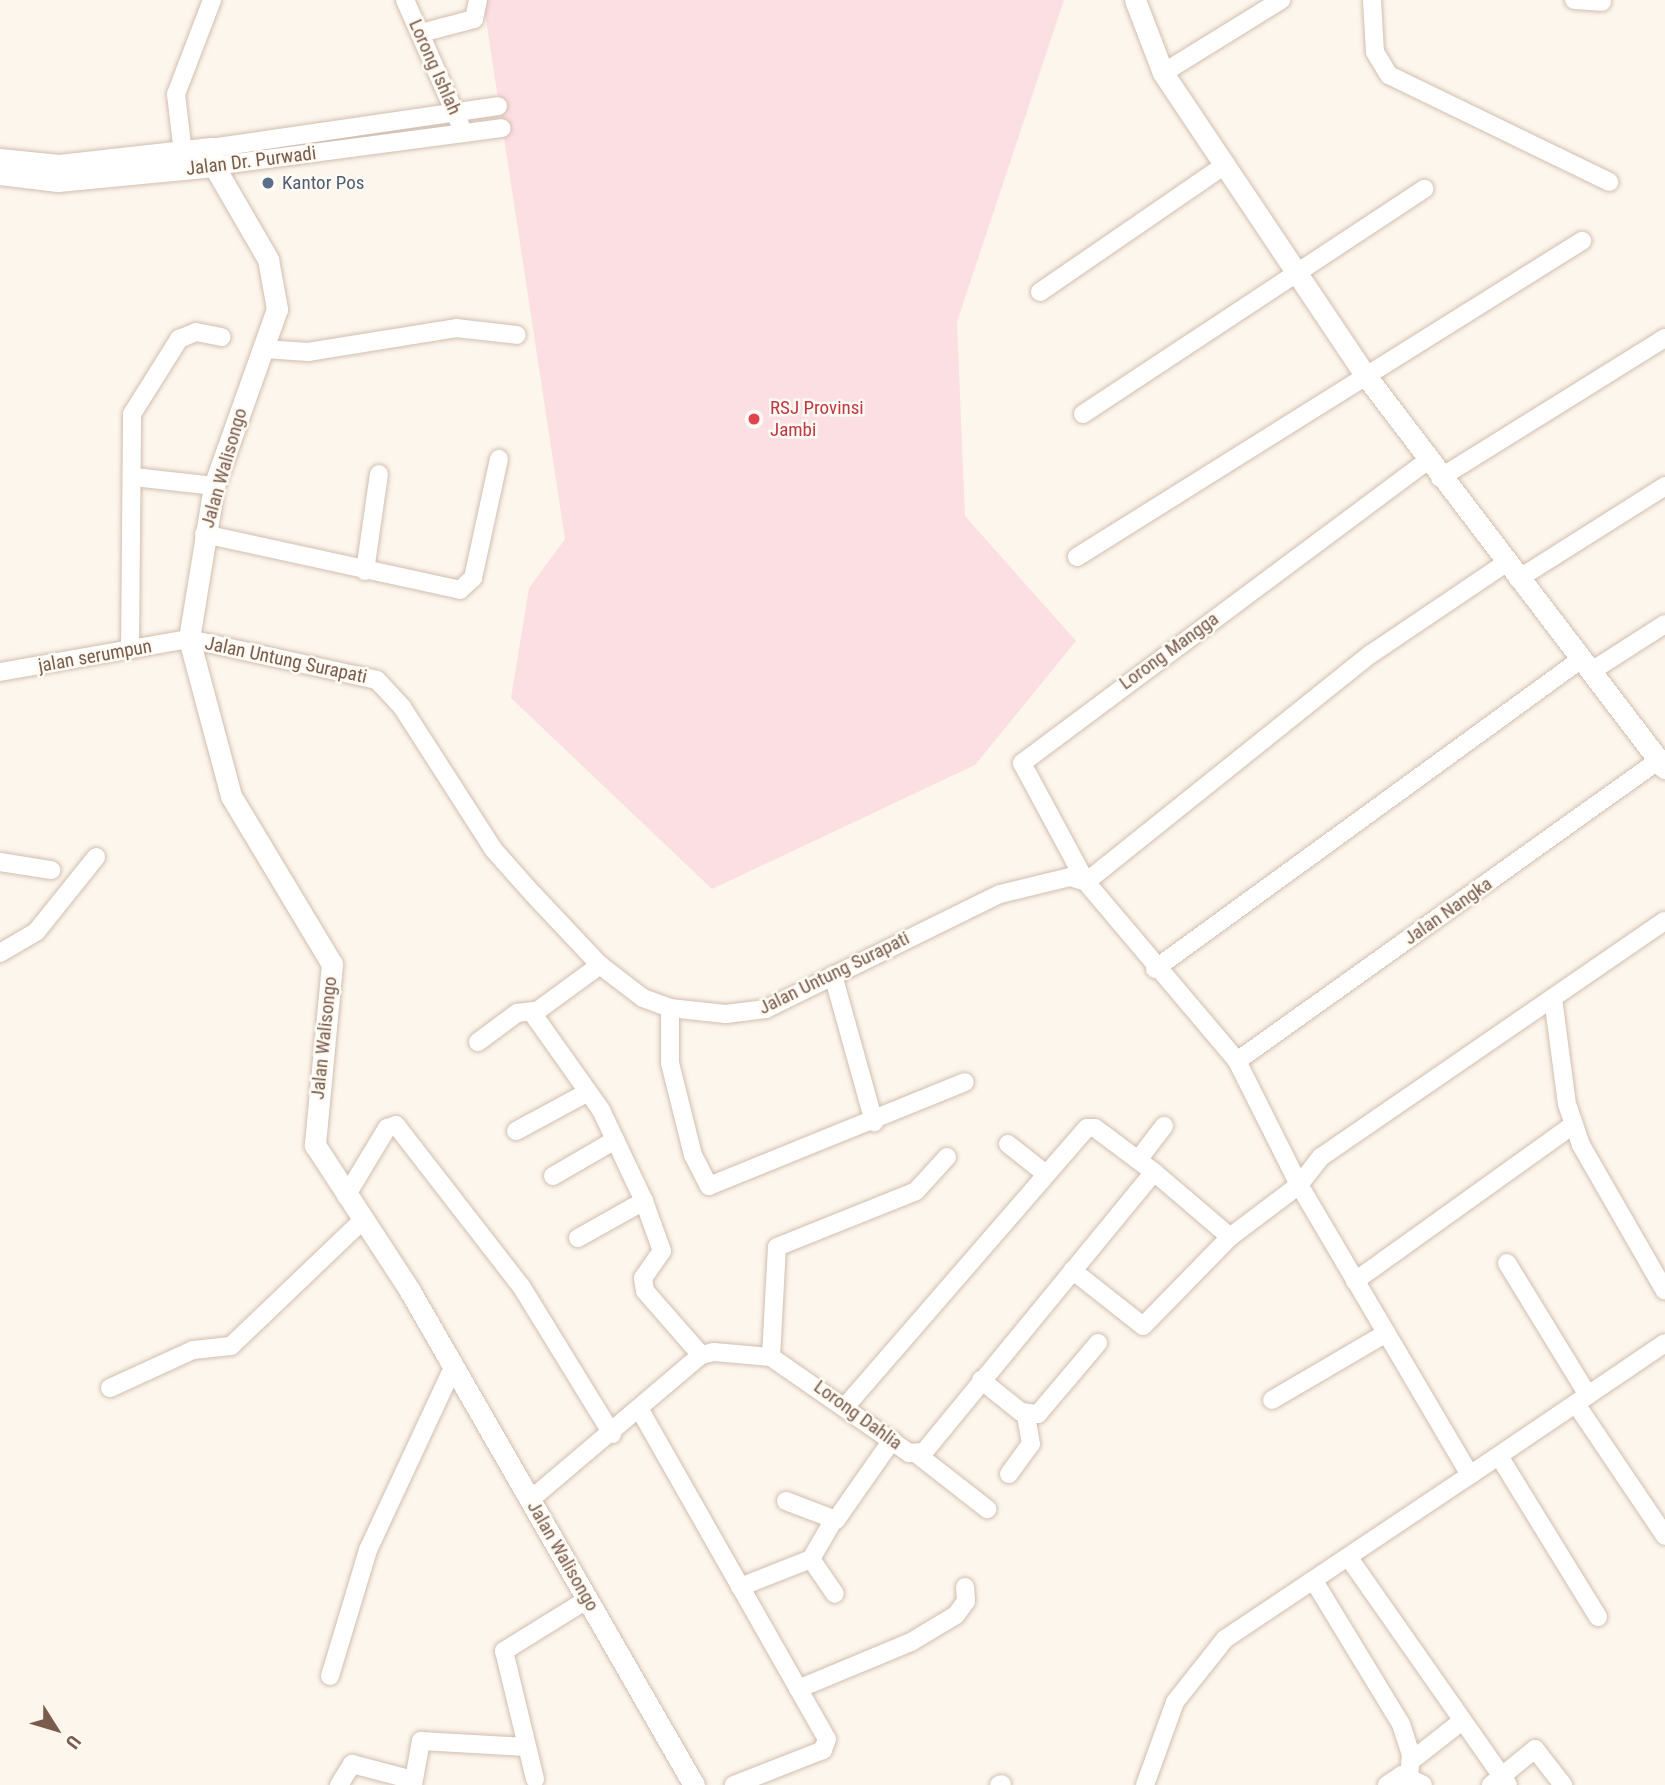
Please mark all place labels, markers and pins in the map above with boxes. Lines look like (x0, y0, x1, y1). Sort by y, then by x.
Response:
place label: Kantor Pos (282, 172, 364, 194)
marker: Kantor Pos (260, 175, 276, 191)
place label: RSJ Provinsi Jambi (770, 397, 864, 441)
marker: RSJ Provinsi Jambi (744, 409, 764, 429)

